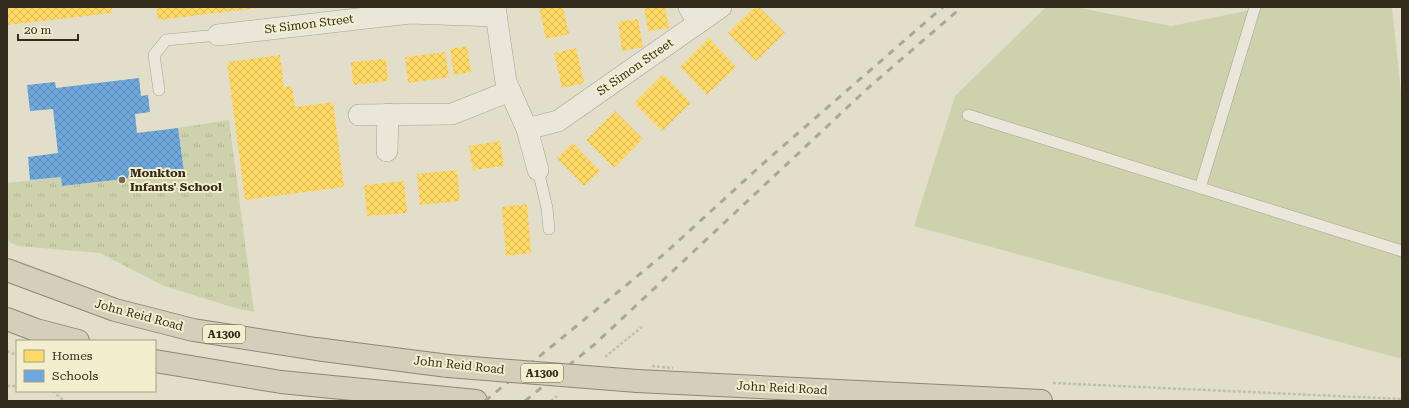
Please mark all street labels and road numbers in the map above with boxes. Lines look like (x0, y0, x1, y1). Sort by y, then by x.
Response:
street label: St Simon Street (264, 12, 355, 36)
street label: St Simon Street (594, 35, 676, 98)
street label: John Reid Road (93, 296, 185, 334)
road number: A1300 (203, 325, 245, 343)
street label: John Reid Road (413, 353, 505, 377)
road number: A1300 (521, 364, 563, 382)
street label: John Reid Road (736, 379, 828, 397)

